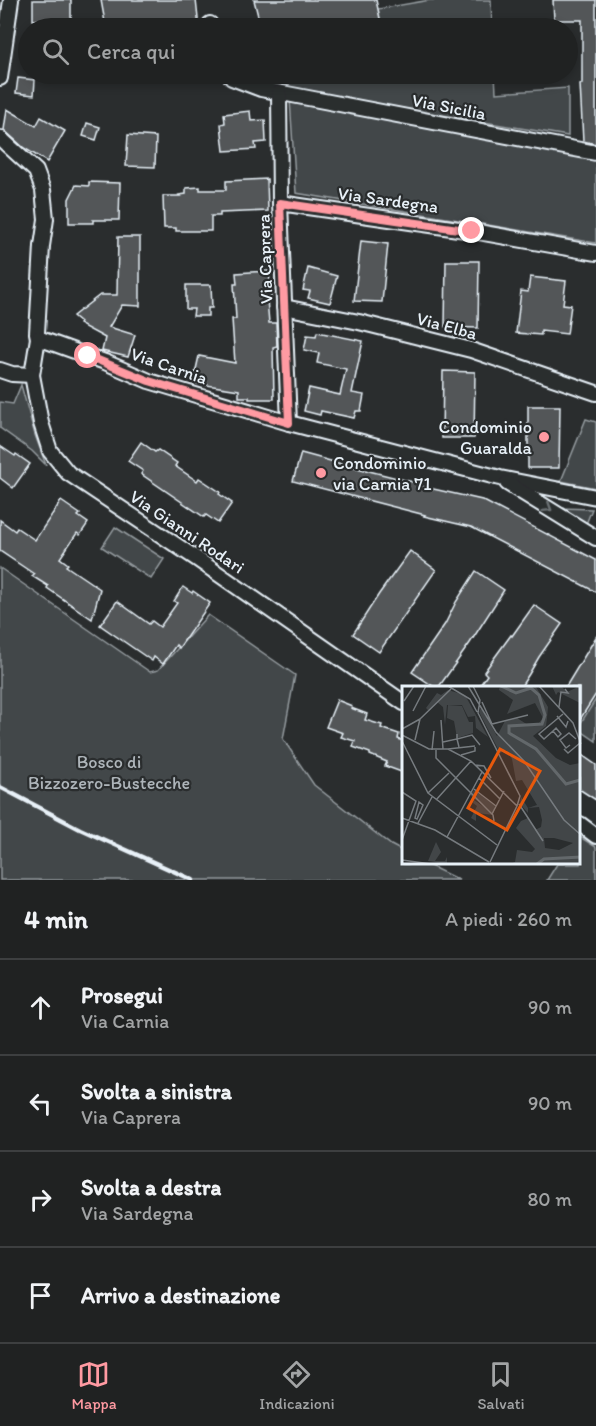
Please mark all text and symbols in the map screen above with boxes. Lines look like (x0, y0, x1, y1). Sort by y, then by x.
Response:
search box (18, 18, 578, 84)
icon: search (39, 35, 72, 68)
text: Cerca qui (87, 38, 175, 65)
street label: Via Sicilia (410, 89, 489, 125)
street label: Via Sardegna (336, 182, 440, 218)
street label: Via Caprera (252, 214, 278, 304)
route end (458, 217, 484, 243)
street label: Via Elba (414, 307, 480, 345)
route start (74, 342, 100, 368)
street label: Via Carnia (128, 343, 210, 389)
place label: Condominio Guaralda (439, 416, 533, 459)
marker: Condominio Guaralda (537, 430, 551, 444)
place label: Condominio via Carnia 71 (333, 452, 432, 495)
marker: Condominio via Carnia 71 (314, 466, 328, 480)
street label: Via Gianni Rodari (125, 485, 249, 579)
one-way arrow (542, 501, 552, 513)
inset map (402, 686, 581, 865)
park label: Bosco di Bizzozero-Bustecche (28, 751, 190, 794)
text: 4 min (24, 903, 88, 935)
text: A piedi · 260 m (445, 907, 572, 931)
text: Prosegui (81, 982, 163, 1009)
icon: ahead (24, 991, 57, 1024)
text: 90 m (528, 995, 572, 1019)
text: Via Carnia (81, 1009, 169, 1033)
text: Svolta a sinistra (81, 1078, 232, 1105)
icon: left (24, 1087, 57, 1120)
text: 90 m (528, 1091, 572, 1115)
text: Via Caprera (81, 1105, 181, 1129)
text: Svolta a destra (81, 1174, 221, 1201)
icon: right (24, 1183, 57, 1216)
text: 80 m (527, 1187, 572, 1211)
text: Via Sardegna (81, 1201, 193, 1225)
icon: arrive (24, 1279, 57, 1312)
text: Arrivo a destinazione (81, 1282, 280, 1309)
tab: Mappa (71, 1358, 117, 1413)
tab: Indicazioni (259, 1358, 335, 1413)
tab: Salvati (477, 1358, 525, 1413)

